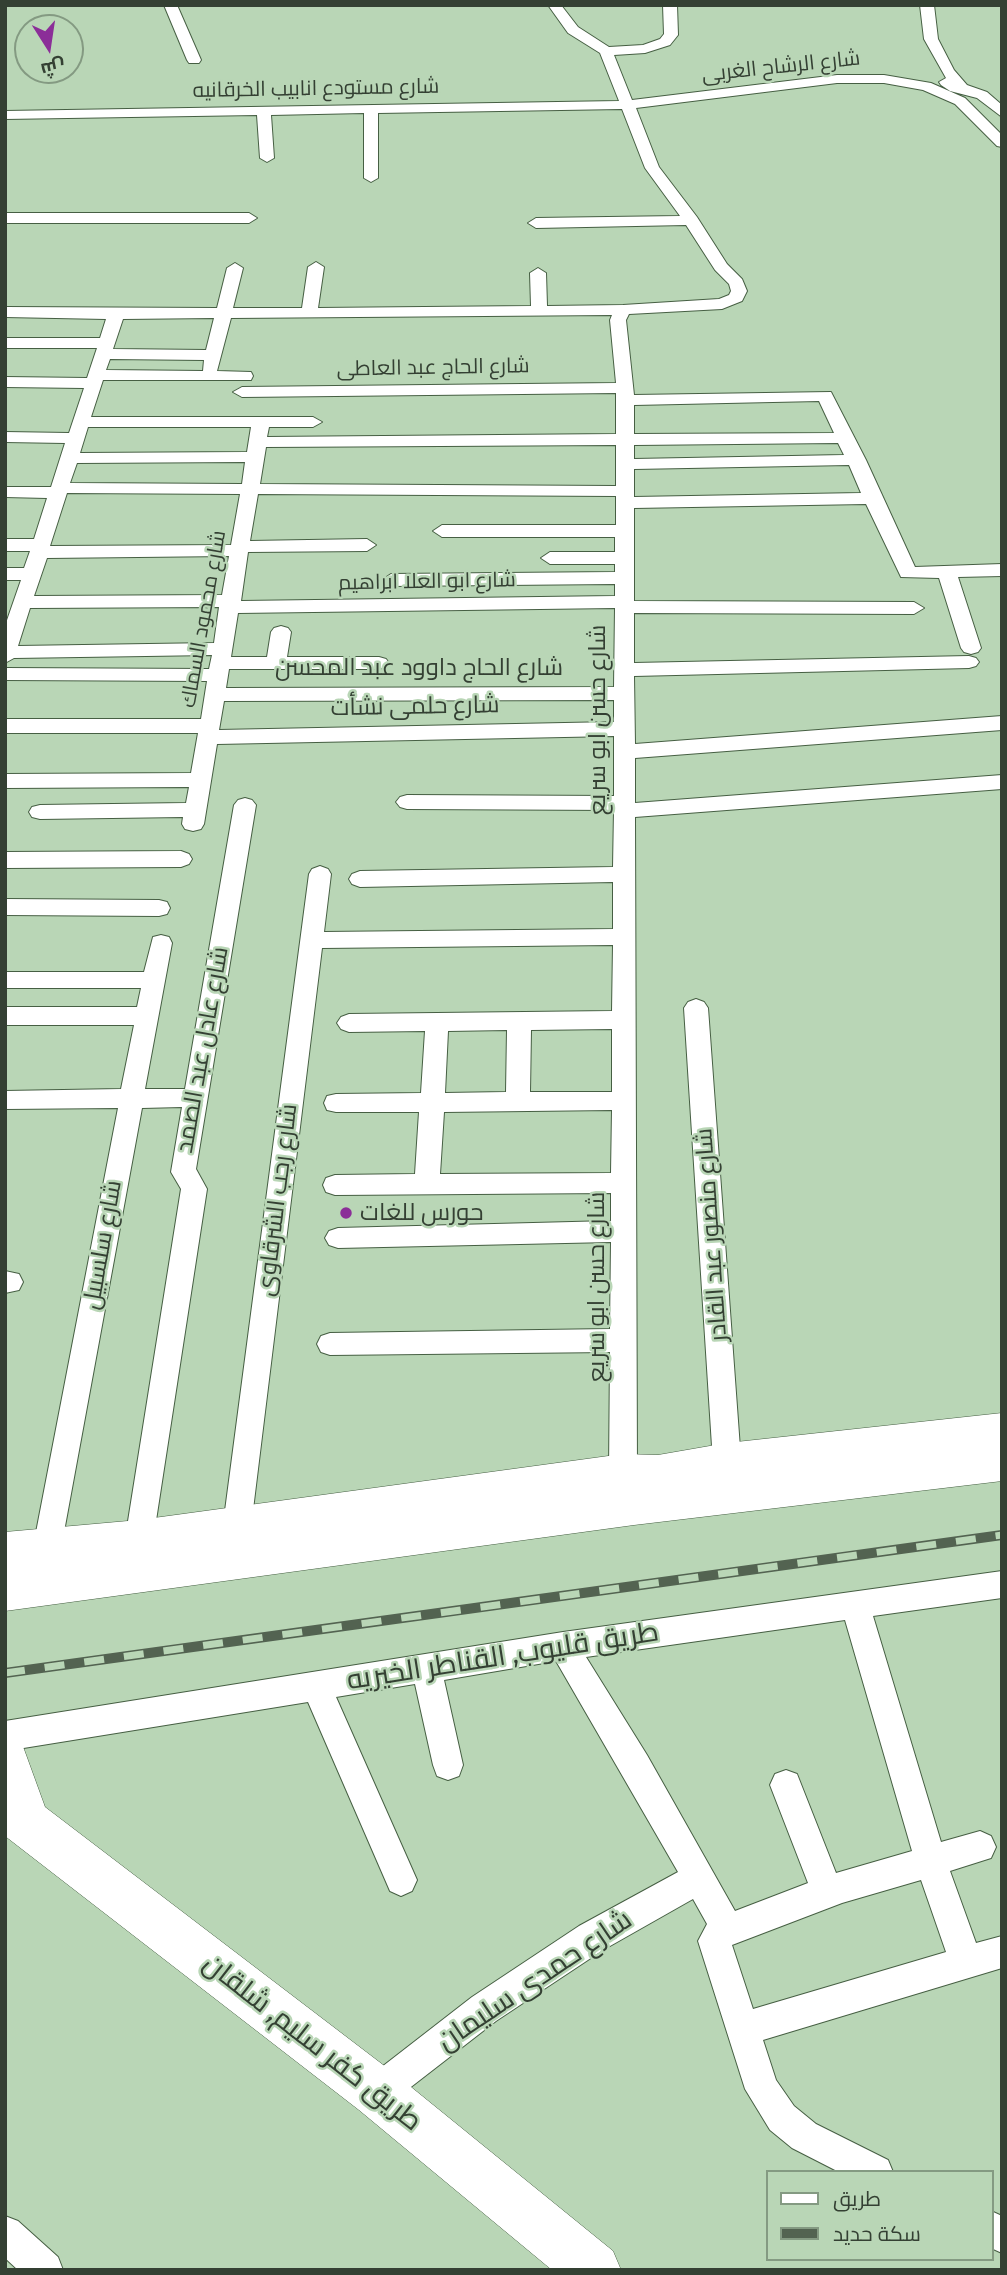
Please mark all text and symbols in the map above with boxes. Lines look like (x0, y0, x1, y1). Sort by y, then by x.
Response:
north arrow (14, 14, 84, 84)
street label: شارع الرشاح الغربى (700, 46, 862, 88)
text: ش (39, 54, 67, 82)
street label: شارع مستودع انابيب الخرقانيه (192, 74, 440, 104)
street label: شارع الحاج عبد العاطى (336, 354, 530, 382)
street label: شارع محمود السماك (176, 528, 232, 710)
street label: شارع ابو العلا ابراهيم (338, 568, 516, 596)
street label: شارع حسن ابو سريع (584, 625, 612, 815)
street label: شارع الحاج داوود عبد المحسن (275, 654, 563, 682)
street label: شارع حلمى نشأت (330, 691, 500, 723)
street label: شارع عادل عبد الصمد (171, 945, 235, 1155)
street label: شارع رجب الشرقاوى (252, 1102, 304, 1298)
street label: شارع منصور عبد القادر (690, 1127, 734, 1343)
street label: شارع سلسبيل (77, 1178, 129, 1312)
street label: شارع حسن ابو سريع (583, 1192, 611, 1382)
place label: حورس للغات (360, 1199, 483, 1227)
marker: حورس للغات (338, 1205, 354, 1221)
street label: طريق قليوب, القناطر الخيريه (345, 1616, 661, 1698)
street label: شارع حمدى سليمان (431, 1903, 639, 2059)
street label: طريق كفر سليم, شلقان (196, 1947, 428, 2139)
legend (766, 2170, 993, 2261)
text: طريق (833, 2186, 881, 2212)
text: سكة حديد (833, 2221, 921, 2247)

